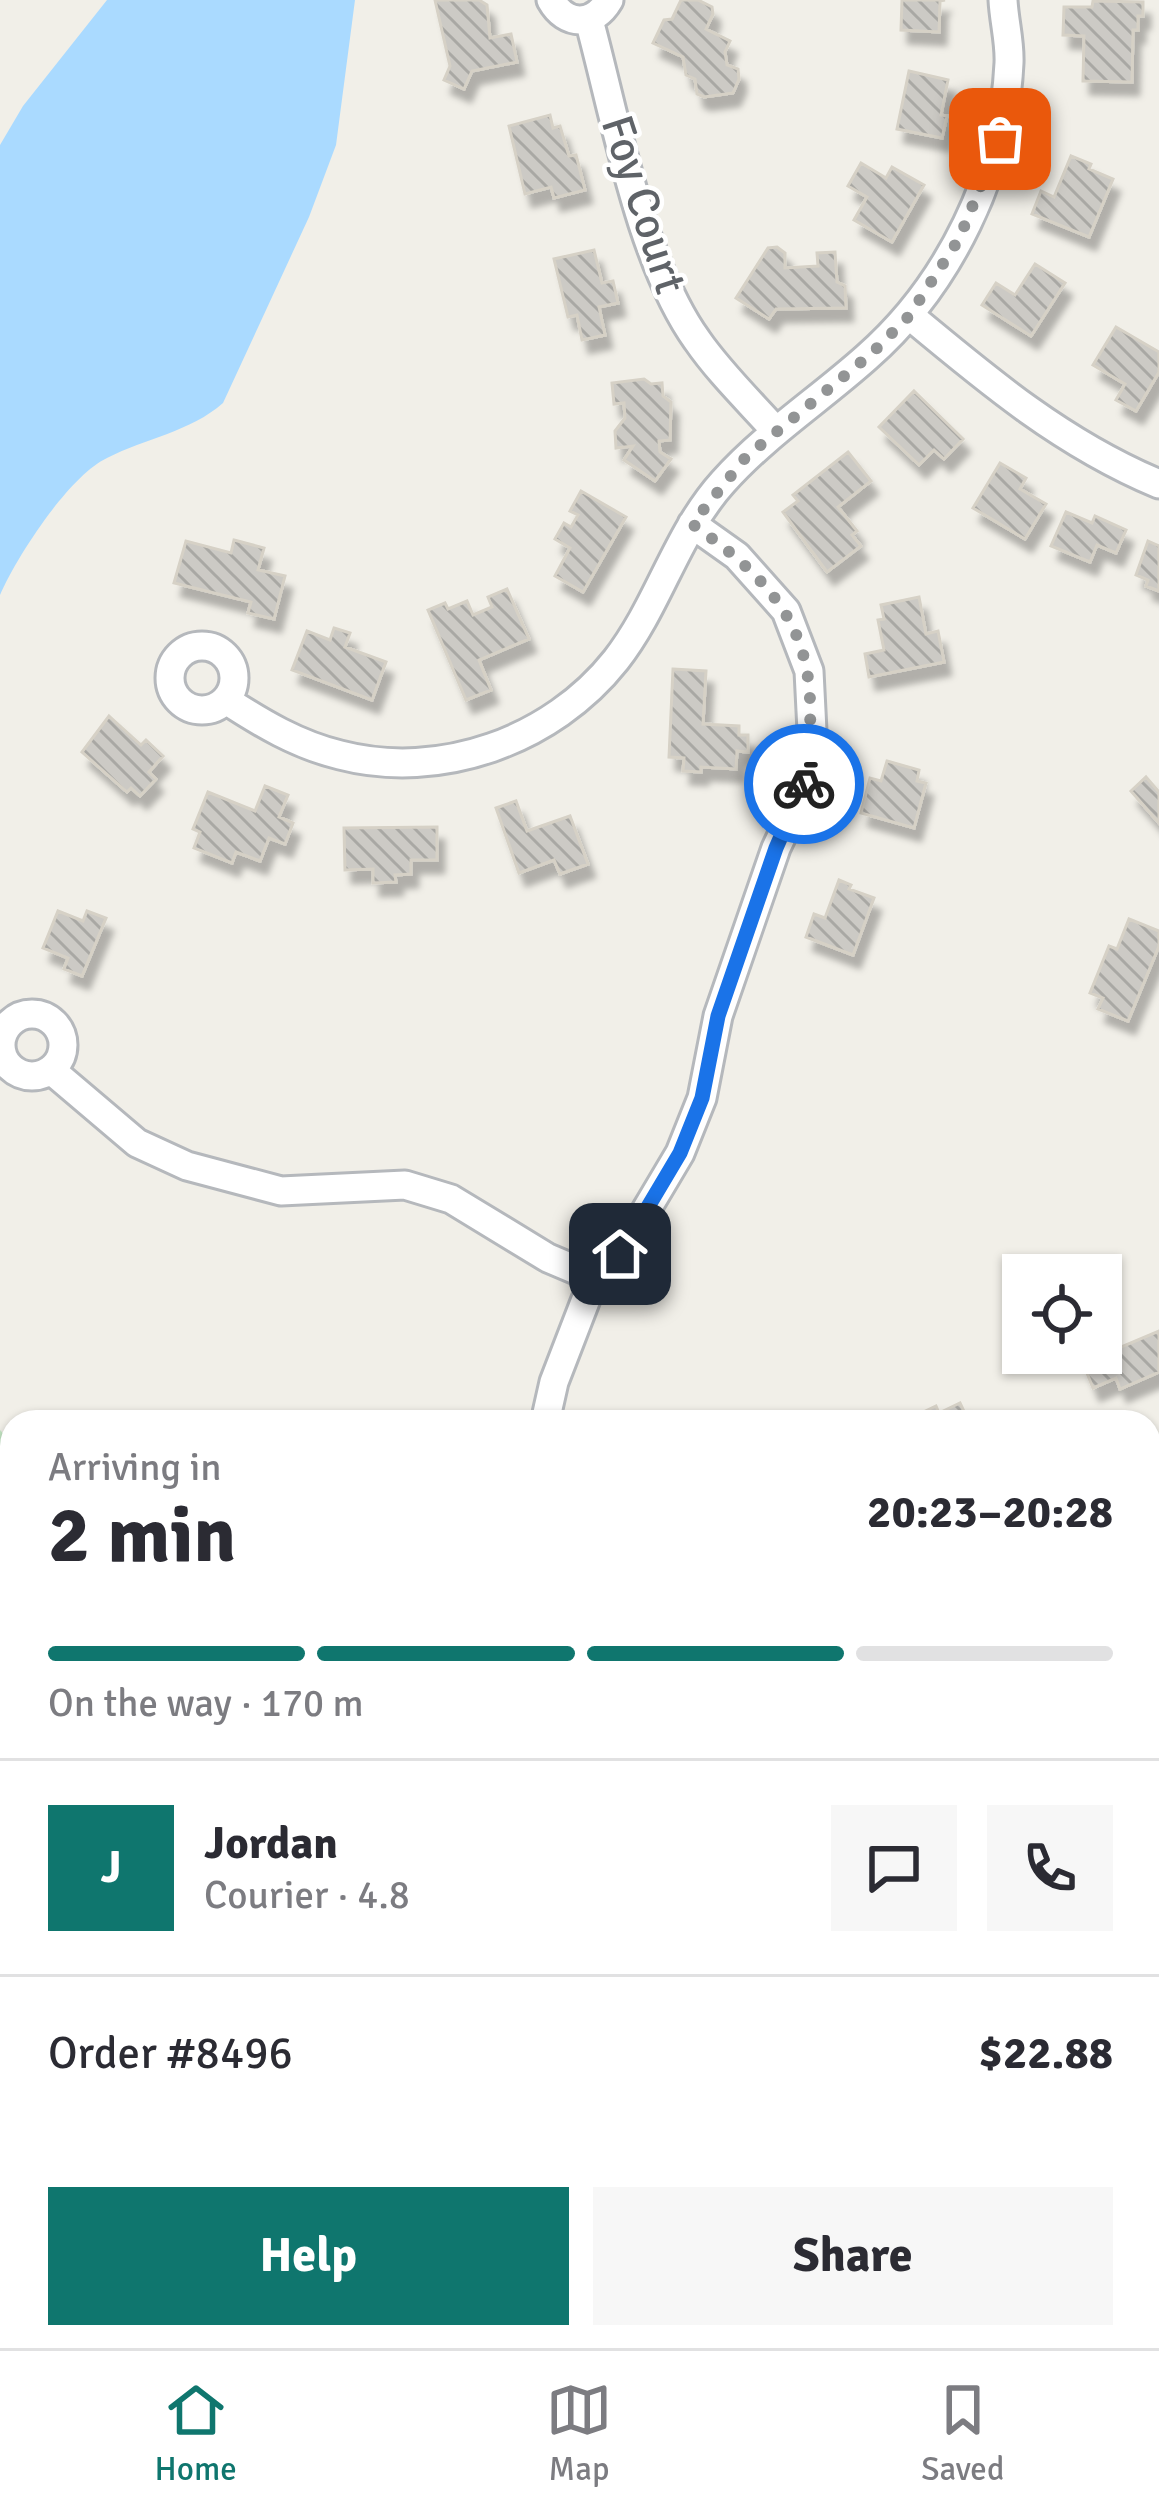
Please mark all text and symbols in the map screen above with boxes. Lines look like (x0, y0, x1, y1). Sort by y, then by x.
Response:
pin (949, 88, 1051, 190)
icon: bag (967, 106, 1033, 172)
street label: Foy Court (589, 109, 698, 300)
courier (744, 724, 864, 844)
icon: bike (771, 751, 837, 817)
pin (569, 1203, 671, 1305)
icon: home (587, 1221, 653, 1287)
map controls (1002, 1254, 1122, 1374)
button: locate (1002, 1254, 1122, 1374)
text: Arriving in (48, 1443, 222, 1491)
text: 20:23–20:28 (867, 1485, 1113, 1540)
text: 2 min (48, 1488, 236, 1584)
text: On the way · 170 m (48, 1679, 364, 1727)
button: chat (831, 1805, 957, 1931)
button: phone (987, 1805, 1113, 1931)
text: Jordan (204, 1816, 338, 1871)
text: J (100, 1840, 122, 1895)
text: Courier · 4.8 (204, 1871, 410, 1919)
text: Order #8496 (48, 2026, 293, 2081)
text: $22.88 (979, 2026, 1113, 2081)
button: Help (48, 2187, 569, 2325)
button: Share (593, 2187, 1113, 2325)
tab: Home (155, 2377, 237, 2490)
tab: Map (546, 2377, 612, 2490)
tab: Saved (921, 2377, 1004, 2490)

